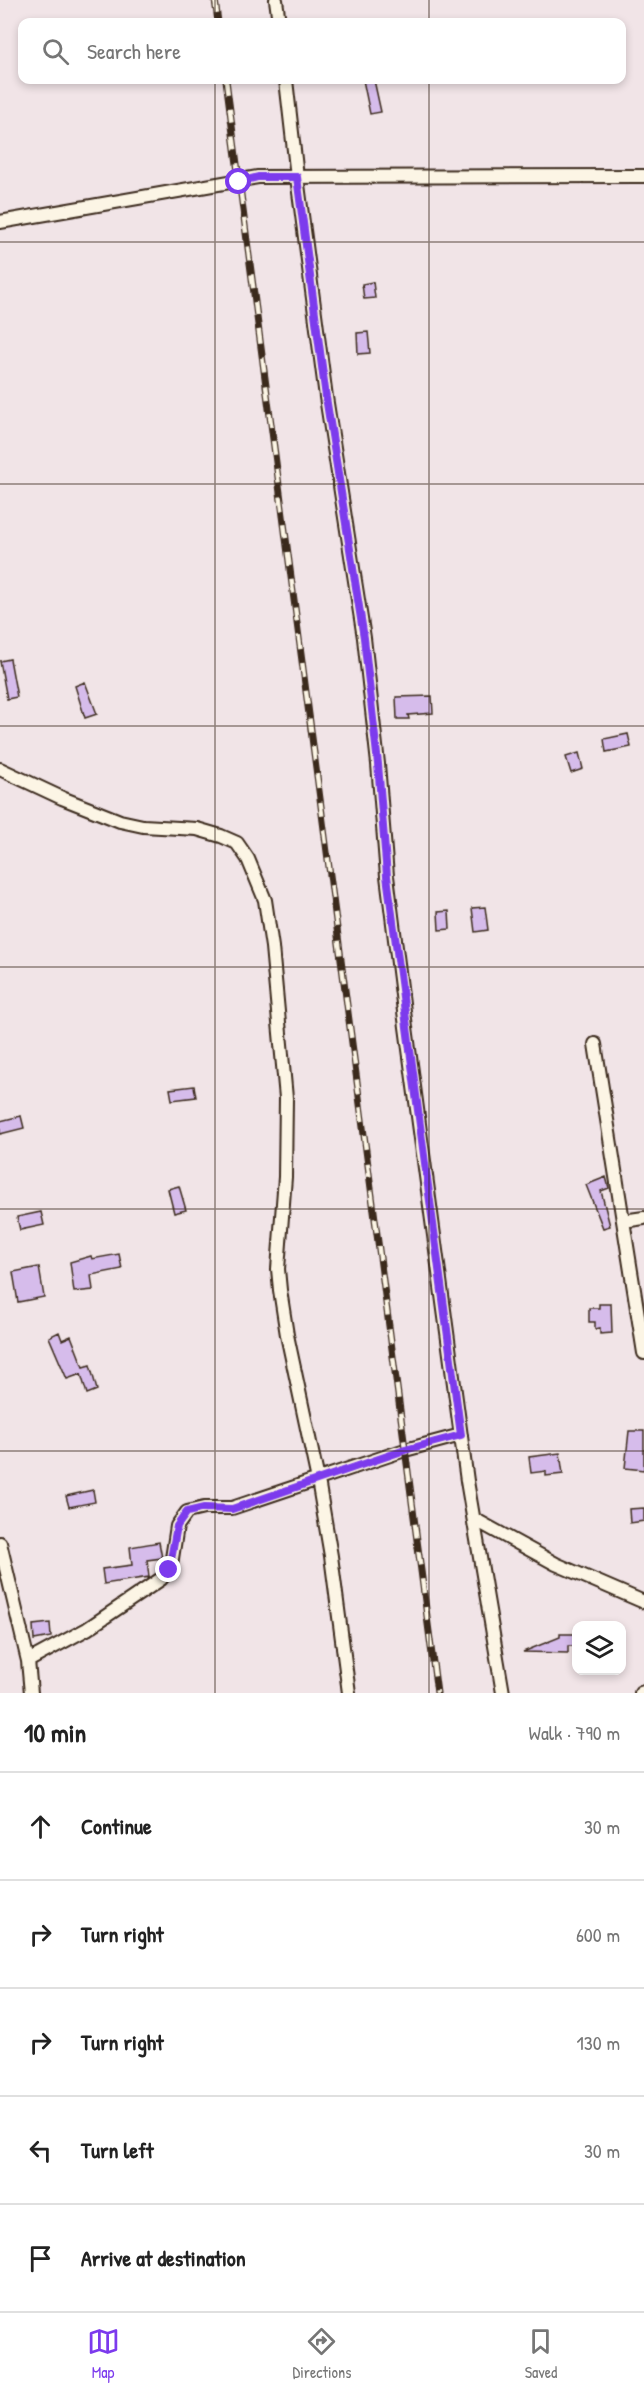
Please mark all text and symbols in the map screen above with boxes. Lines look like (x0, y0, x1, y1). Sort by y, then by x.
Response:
search box (18, 18, 626, 84)
icon: search (39, 35, 72, 68)
text: Search here (87, 36, 181, 66)
route start (225, 168, 251, 194)
route end (155, 1556, 181, 1582)
map controls (572, 1621, 626, 1675)
button: layers (572, 1621, 626, 1675)
text: 10 min (24, 1715, 86, 1750)
text: Walk · 790 m (529, 1719, 620, 1746)
icon: ahead (24, 1810, 57, 1843)
text: Continue (81, 1811, 152, 1841)
text: 30 m (584, 1813, 620, 1840)
icon: right (24, 1918, 57, 1951)
text: Turn right (81, 1919, 164, 1949)
text: 600 m (576, 1921, 620, 1948)
icon: right (24, 2026, 57, 2059)
text: Turn right (81, 2027, 164, 2057)
text: 130 m (577, 2029, 620, 2056)
icon: left (24, 2134, 57, 2167)
text: Turn left (81, 2135, 154, 2165)
text: 30 m (584, 2137, 620, 2164)
icon: arrive (24, 2242, 57, 2275)
text: Arrive at destination (81, 2243, 246, 2273)
tab: Map (87, 2325, 120, 2383)
tab: Directions (293, 2325, 351, 2383)
tab: Saved (524, 2325, 557, 2383)

